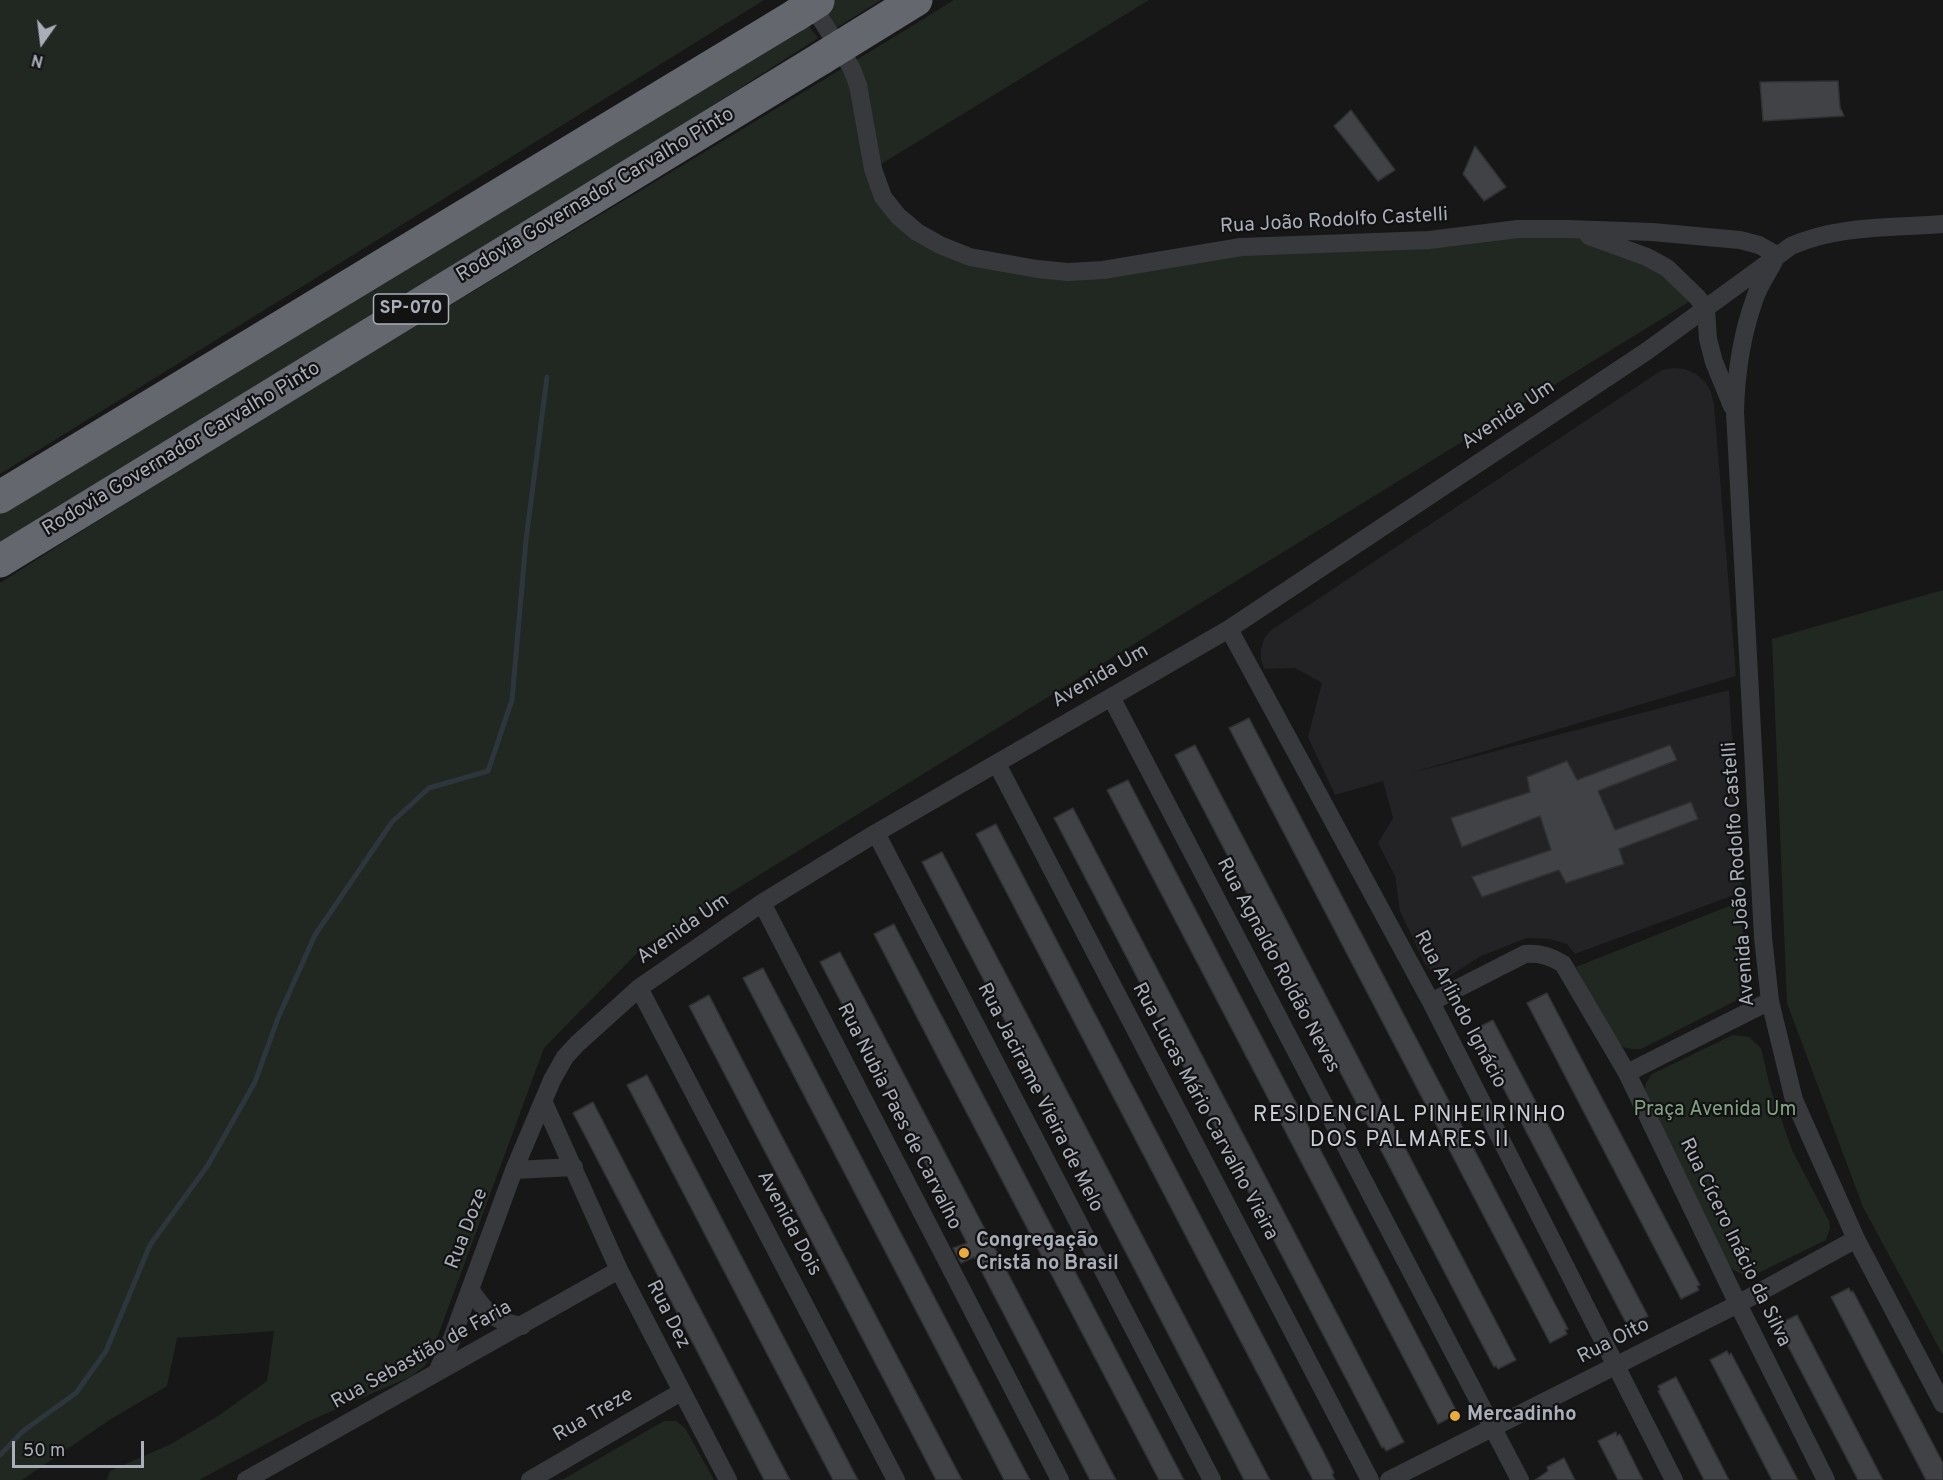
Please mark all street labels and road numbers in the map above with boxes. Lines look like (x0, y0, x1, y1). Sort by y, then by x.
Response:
street label: Rodovia Governador Carvalho Pinto (453, 103, 739, 289)
street label: Rua João Rodolfo Castelli (1219, 204, 1449, 240)
road number: SP-070 (374, 294, 448, 324)
street label: Rodovia Governador Carvalho Pinto (39, 357, 325, 543)
street label: Avenida Um (1458, 376, 1560, 456)
street label: Avenida Um (1049, 640, 1153, 714)
street label: Avenida João Rodolfo Castelli (1719, 741, 1761, 1007)
street label: Rua Agnaldo Roldão Neves (1210, 854, 1344, 1078)
street label: Avenida Um (633, 889, 735, 971)
street label: Rua Arlindo Ignácio (1407, 927, 1511, 1093)
street label: Rua Jacirame Vieira de Melo (971, 979, 1107, 1217)
street label: Rua Lucas Mário Carvalho Vieira (1126, 979, 1282, 1245)
street label: Rua Nubia Paes de Carvalho (830, 1000, 966, 1234)
street label: Rua Cícero Inácio da Silva (1673, 1135, 1795, 1351)
street label: Avenida Dois (750, 1167, 826, 1281)
street label: Rua Doze (442, 1185, 494, 1273)
street label: Rua Dez (640, 1277, 694, 1353)
street label: Rua Sebastião de Faria (328, 1296, 516, 1416)
street label: Rua Oito (1574, 1314, 1654, 1370)
street label: Rua Treze (550, 1384, 638, 1448)

